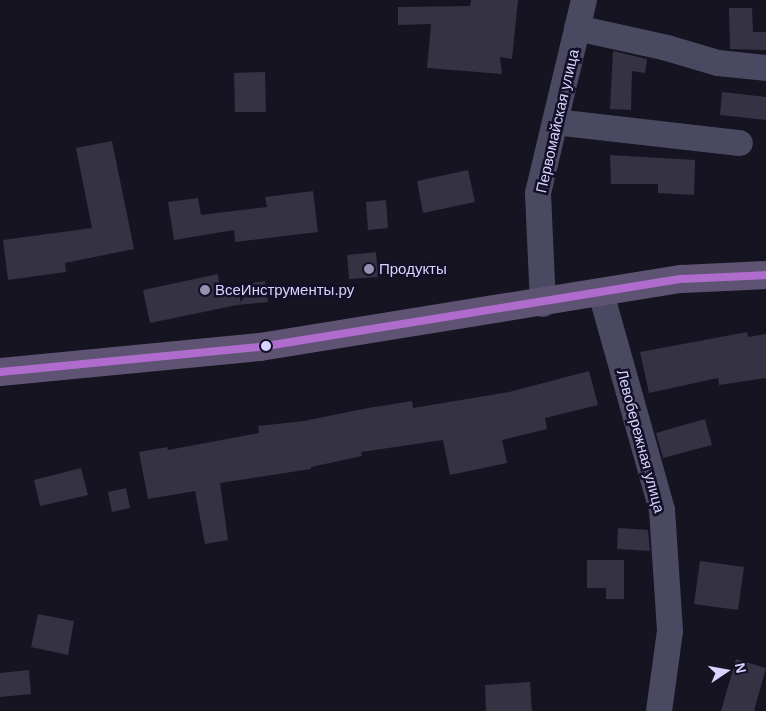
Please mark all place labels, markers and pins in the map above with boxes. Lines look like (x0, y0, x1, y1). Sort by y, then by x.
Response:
place label: Продукты (379, 260, 447, 278)
marker: Продукты (363, 263, 375, 275)
place label: ВсеИнструменты.ру (215, 281, 354, 299)
marker: ВсеИнструменты.ру (199, 284, 211, 296)
unlabelled marker (261, 341, 271, 351)

